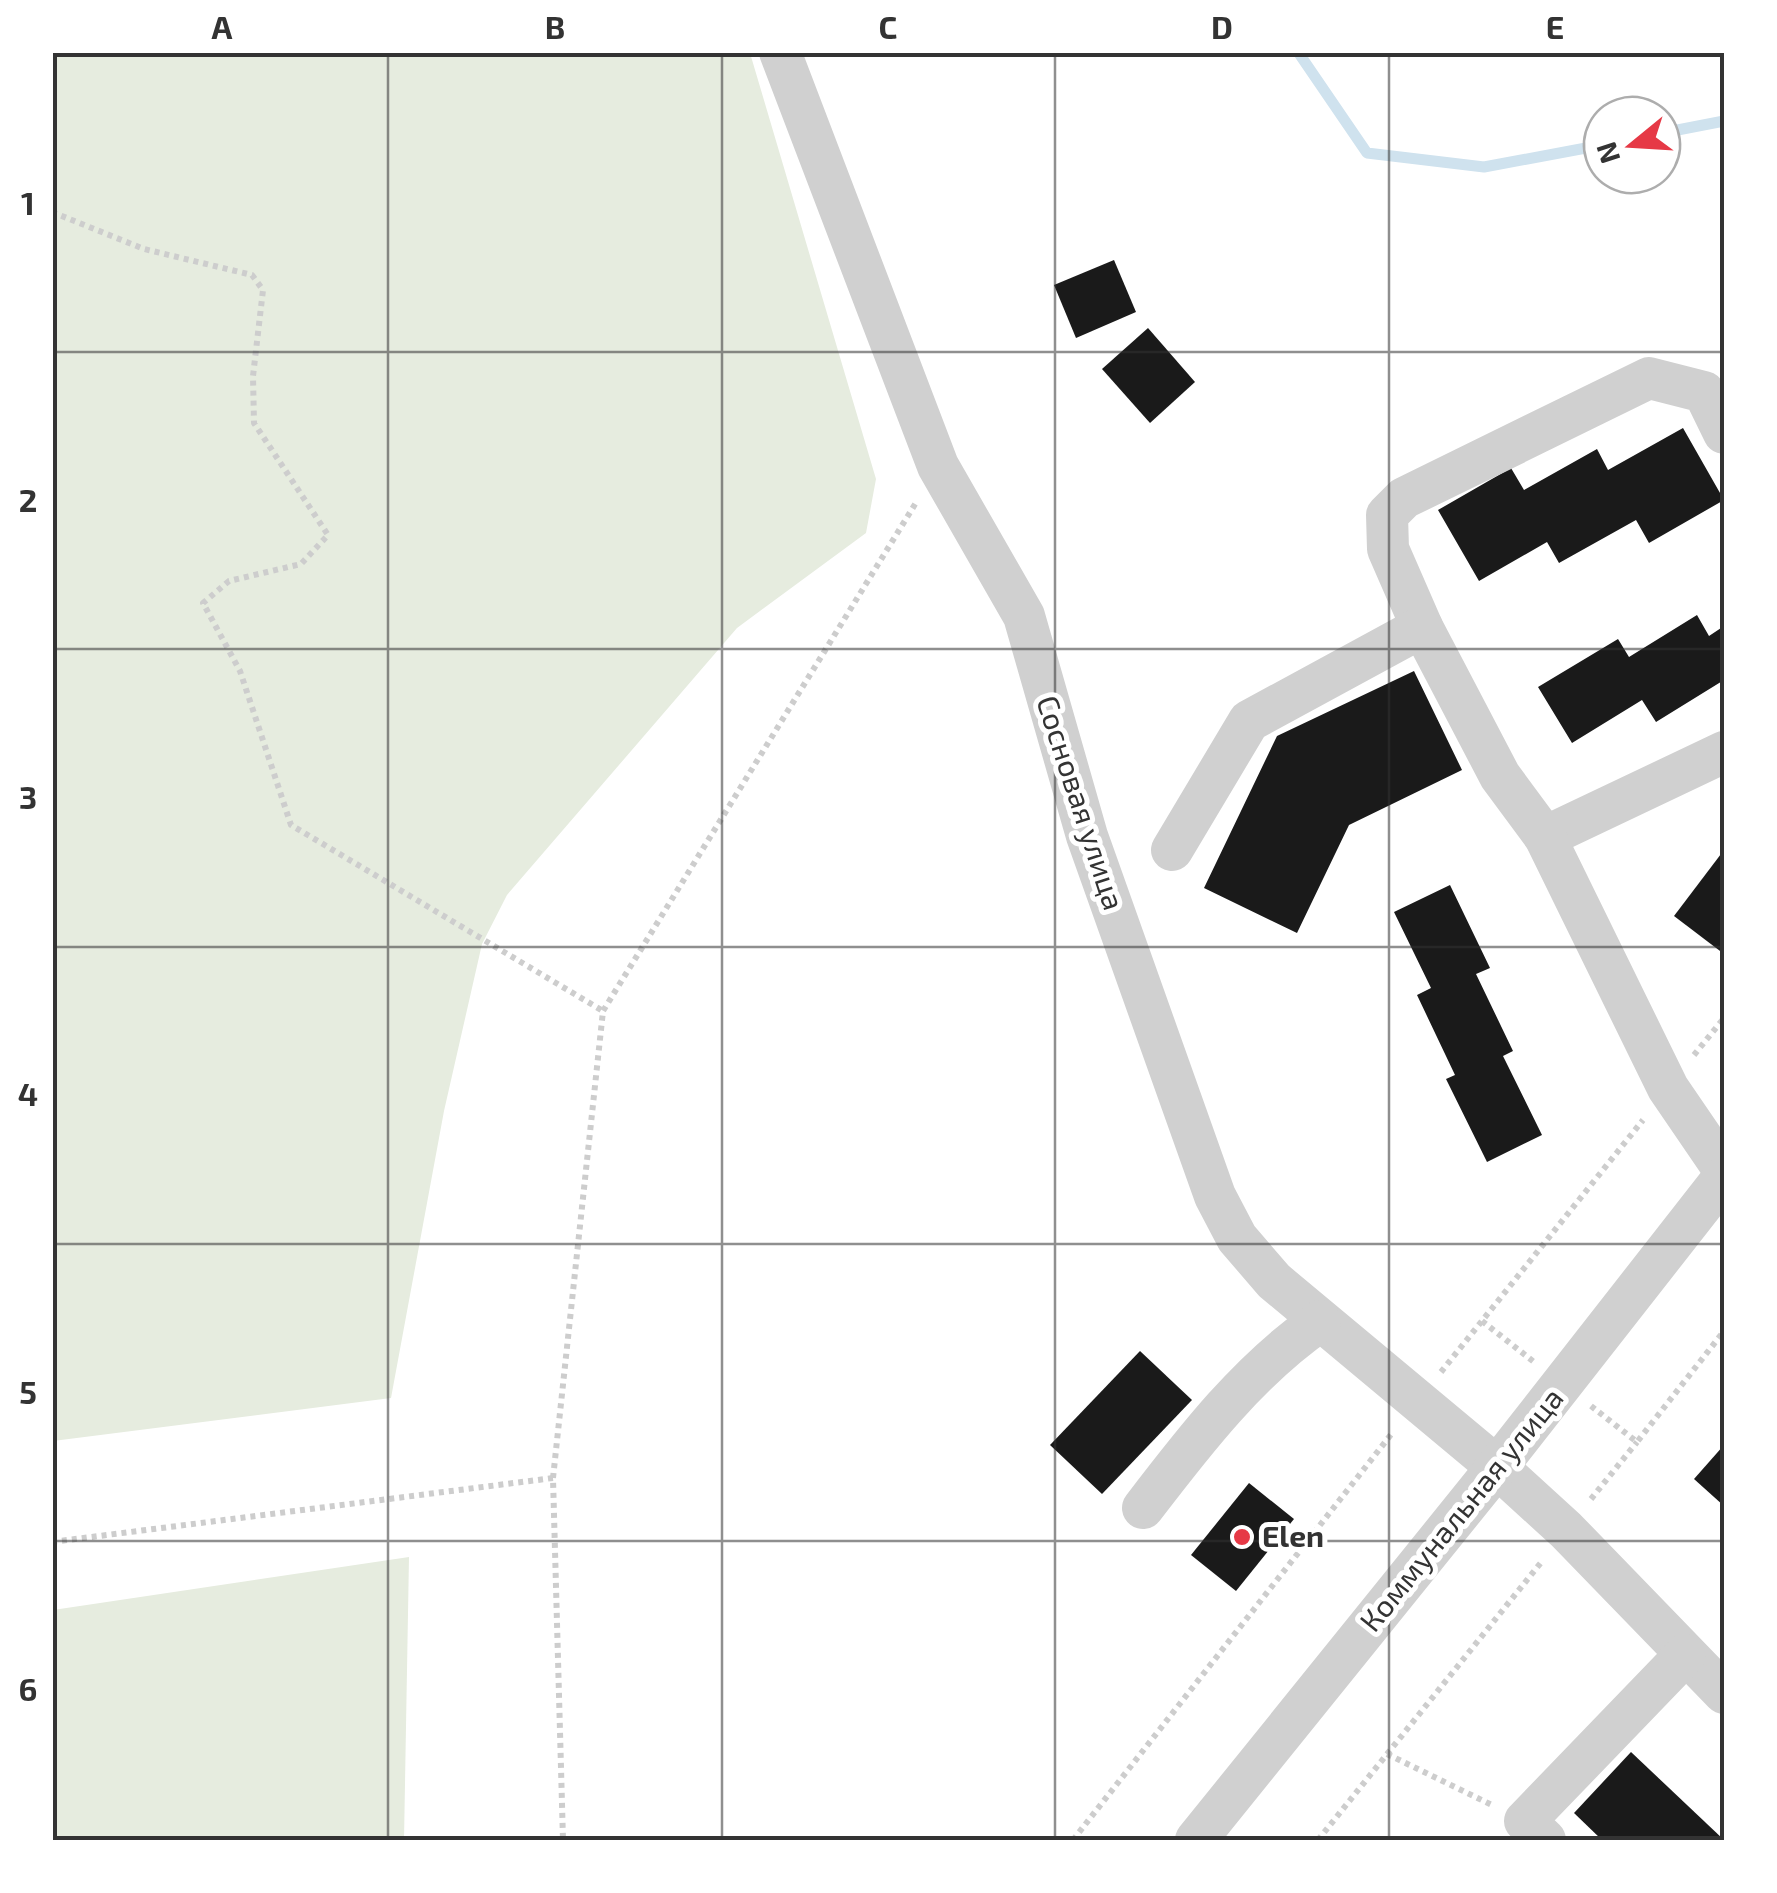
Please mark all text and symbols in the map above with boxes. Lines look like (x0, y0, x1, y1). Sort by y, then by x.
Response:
text: A (212, 7, 233, 45)
text: B (545, 7, 565, 45)
text: C (879, 7, 897, 45)
text: D (1211, 7, 1233, 45)
text: E (1546, 7, 1564, 45)
north arrow (1582, 95, 1682, 195)
text: N (1588, 138, 1627, 168)
text: 1 (21, 183, 35, 221)
text: 2 (19, 480, 37, 518)
street label: Сосновая улица (1029, 691, 1134, 914)
text: 3 (19, 777, 37, 815)
text: 4 (18, 1074, 38, 1112)
text: 5 (19, 1372, 37, 1410)
street label: Коммунальная улица (1351, 1380, 1571, 1638)
place label: Elen (1262, 1517, 1324, 1553)
marker: Elen (1231, 1526, 1253, 1548)
text: 6 (19, 1669, 37, 1707)

